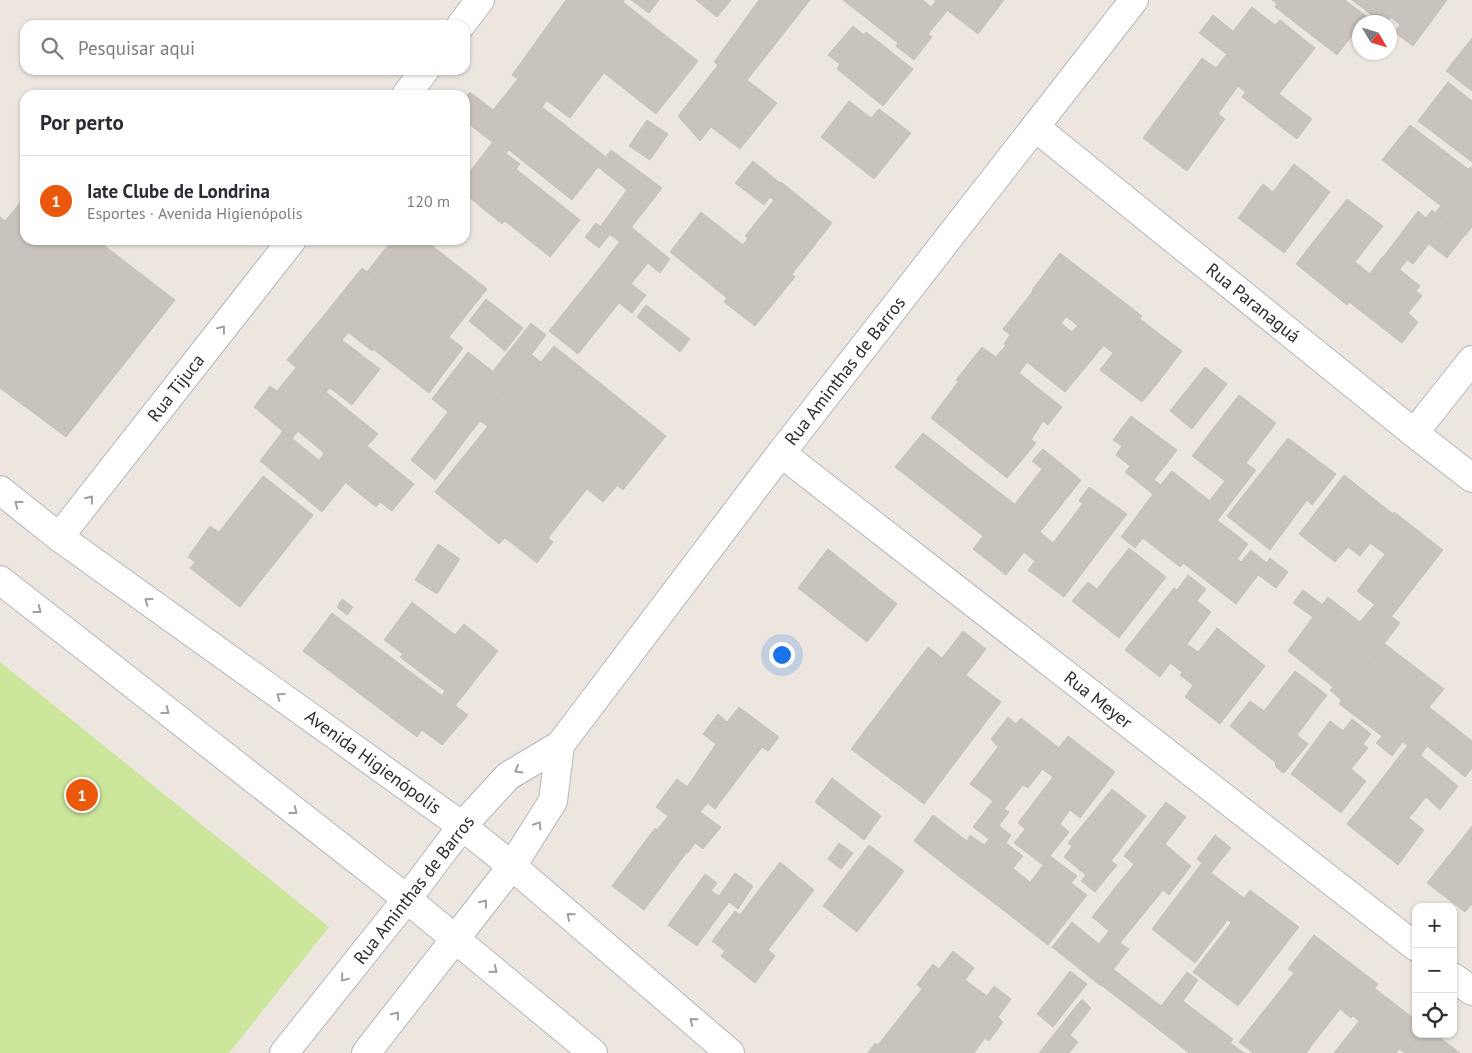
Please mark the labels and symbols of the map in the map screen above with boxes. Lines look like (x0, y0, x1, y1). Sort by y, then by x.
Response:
north arrow (1352, 15, 1397, 60)
street label: Rua Paranaguá (1202, 258, 1305, 348)
street label: Rua Aminthas de Barros (779, 292, 910, 450)
one-way arrow (217, 326, 225, 335)
street label: Rua Tijuca (142, 349, 209, 426)
one-way arrow (84, 495, 93, 504)
one-way arrow (14, 501, 24, 510)
one-way arrow (145, 598, 154, 607)
one-way arrow (32, 605, 41, 613)
your location (769, 642, 795, 668)
street label: Rua Meyer (1060, 666, 1137, 733)
one-way arrow (277, 692, 286, 702)
street label: Avenida Higienópolis (301, 704, 446, 819)
one-way arrow (160, 705, 169, 713)
one-way arrow (514, 763, 523, 773)
pin: 1 (66, 776, 98, 814)
one-way arrow (288, 805, 297, 813)
street label: Rua Aminthas de Barros (348, 811, 479, 969)
one-way arrow (532, 822, 541, 831)
one-way arrow (478, 899, 487, 909)
one-way arrow (566, 913, 575, 922)
one-way arrow (488, 965, 497, 974)
one-way arrow (341, 972, 349, 981)
one-way arrow (391, 1012, 399, 1021)
one-way arrow (690, 1018, 699, 1027)

